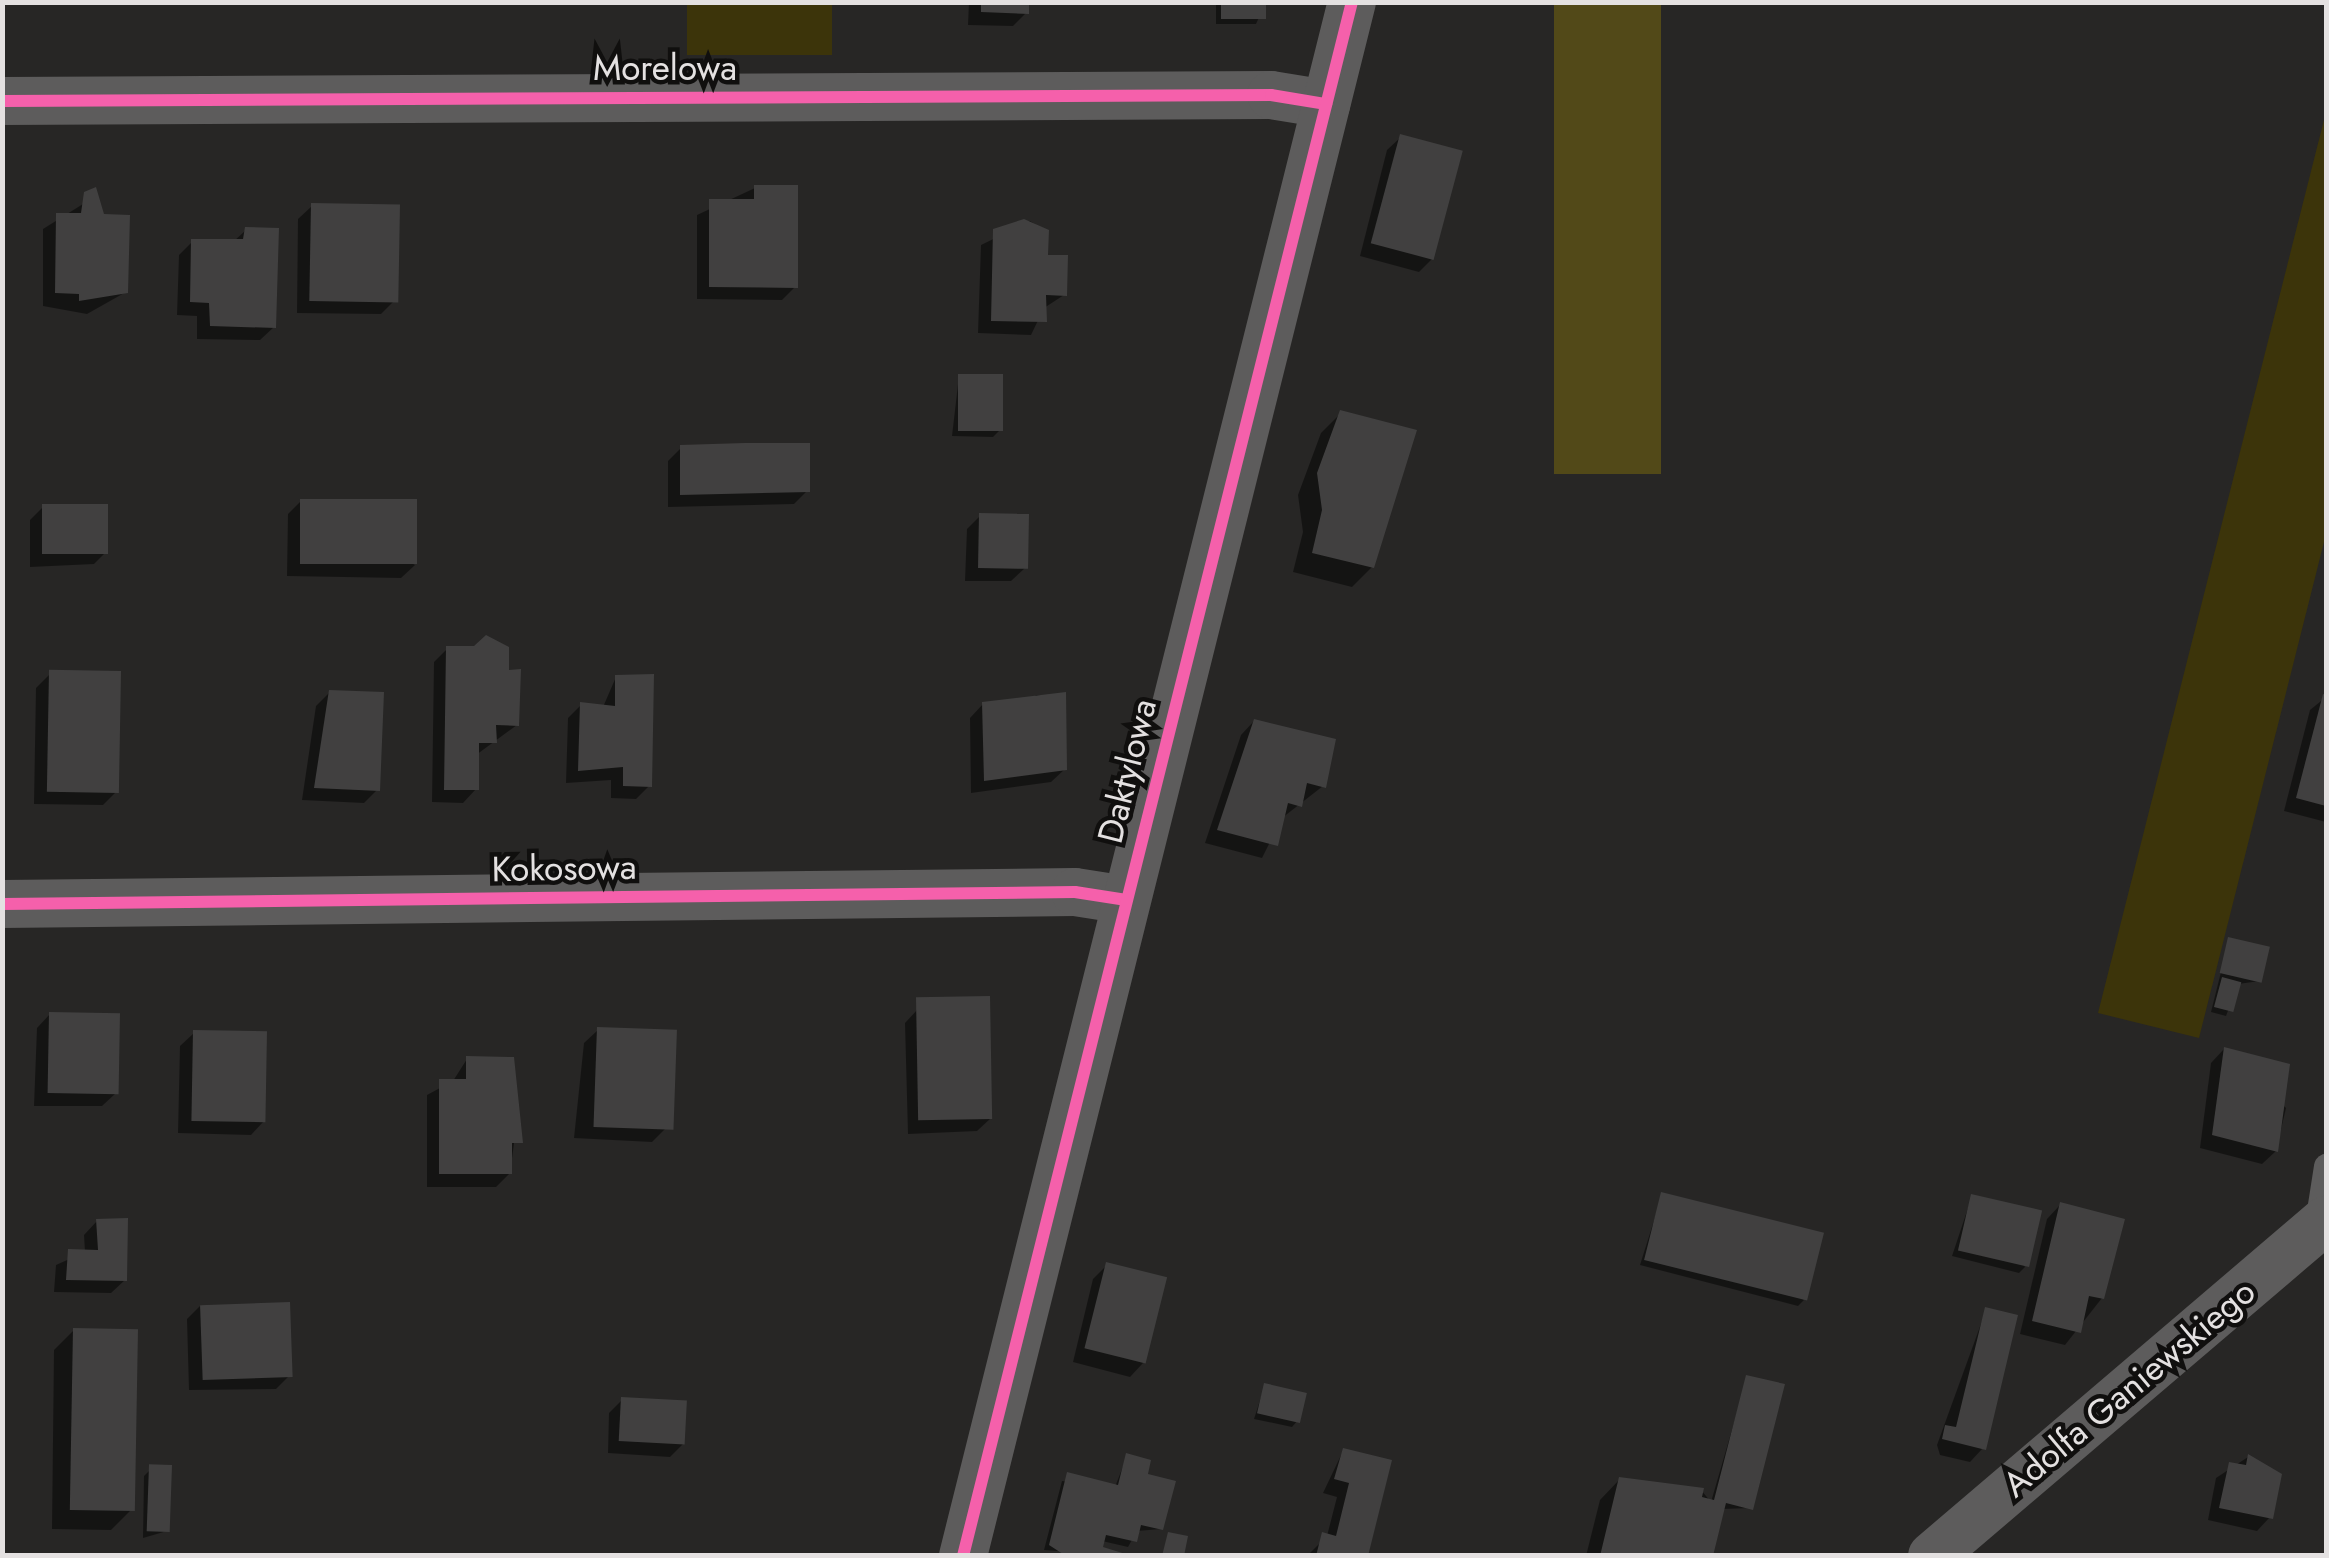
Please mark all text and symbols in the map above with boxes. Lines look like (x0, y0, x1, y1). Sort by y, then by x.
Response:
street label: Morelowa (593, 47, 737, 89)
street label: Daktylowa (1089, 695, 1165, 847)
street label: Kokosowa (491, 846, 637, 890)
street label: Adolfa Ganiewskiego (1994, 1270, 2264, 1506)

